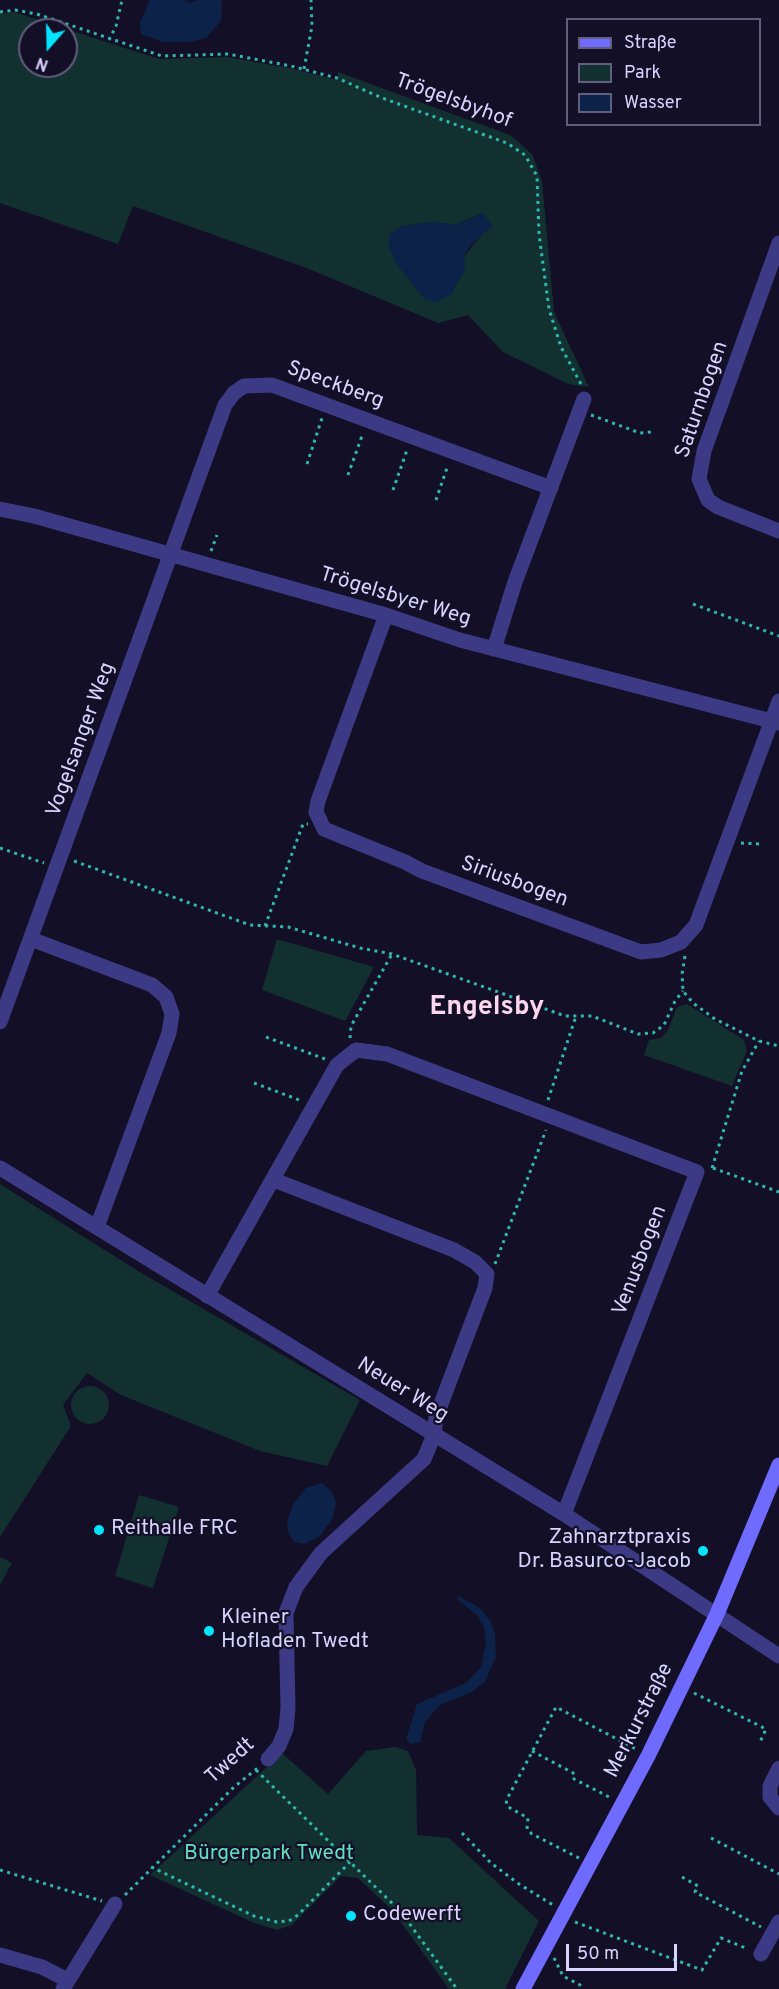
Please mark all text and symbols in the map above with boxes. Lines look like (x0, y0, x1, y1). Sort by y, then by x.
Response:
north arrow (18, 18, 78, 78)
legend (566, 18, 761, 126)
text: Straße (624, 32, 676, 55)
text: N (34, 52, 51, 74)
text: Park (624, 62, 661, 85)
street label: Trögelsbyhof (391, 69, 515, 135)
text: Wasser (624, 92, 682, 115)
street label: Saturnbogen (671, 338, 735, 462)
street label: Speckberg (283, 357, 387, 415)
street label: Trögelsbyer Weg (316, 563, 474, 633)
street label: Vogelsanger Weg (42, 659, 122, 821)
street label: Siriusbogen (457, 852, 571, 914)
district label: Engelsby (430, 993, 544, 1025)
street label: Venusbogen (608, 1202, 674, 1320)
street label: Neuer Weg (352, 1353, 452, 1429)
place label: Reithalle FRC (111, 1517, 238, 1543)
marker: Reithalle FRC (92, 1523, 106, 1537)
place label: Zahnarztpraxis Dr. Basurco-Jacob (517, 1526, 691, 1576)
marker: Zahnarztpraxis Dr. Basurco-Jacob (696, 1544, 710, 1558)
place label: Kleiner Hofladen Twedt (221, 1606, 369, 1656)
marker: Kleiner Hofladen Twedt (202, 1624, 216, 1638)
street label: Merkurstraße (600, 1659, 680, 1783)
street label: Twedt (201, 1733, 261, 1791)
park label: Bürgerpark Twedt (184, 1842, 354, 1868)
place label: Codewerft (363, 1903, 461, 1929)
marker: Codewerft (344, 1909, 358, 1923)
scale bar (569, 1932, 680, 1970)
text: 50 m (577, 1943, 619, 1966)

